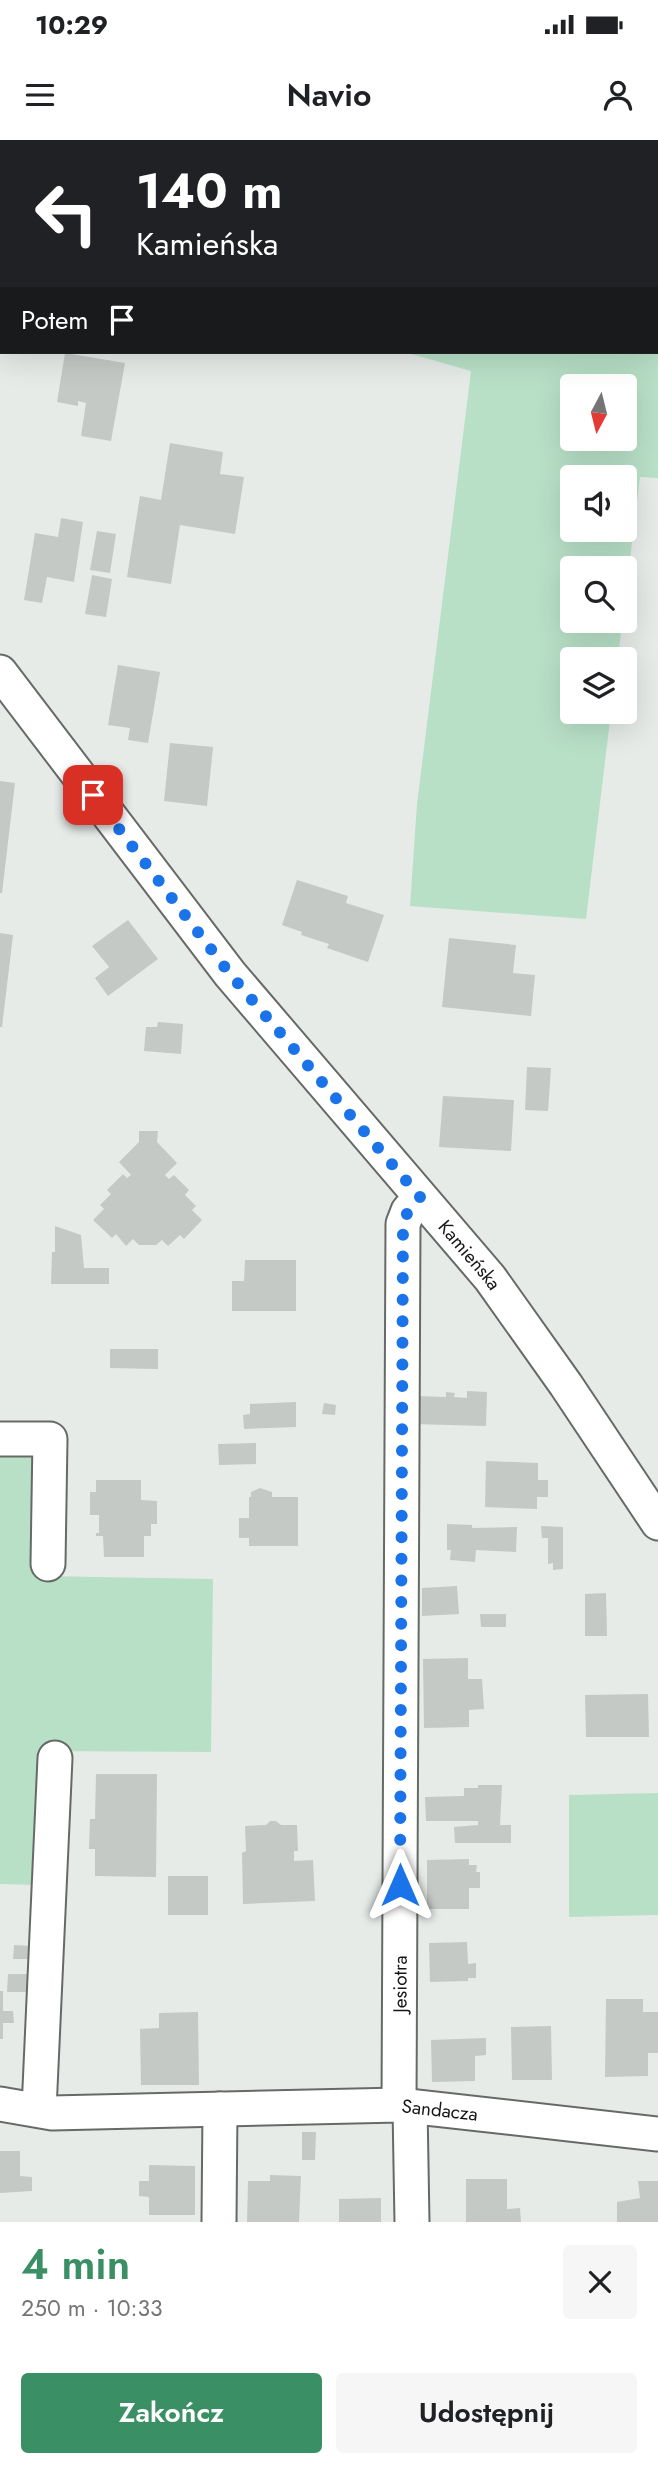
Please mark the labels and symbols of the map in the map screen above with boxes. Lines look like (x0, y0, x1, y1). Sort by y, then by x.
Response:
north arrow (560, 374, 637, 452)
pin (63, 765, 123, 825)
street label: Kamieńska (432, 1214, 508, 1295)
position arrow (363, 1848, 437, 1922)
street label: Jesiotra (386, 1955, 413, 2016)
street label: Sandacza (400, 2092, 479, 2127)

